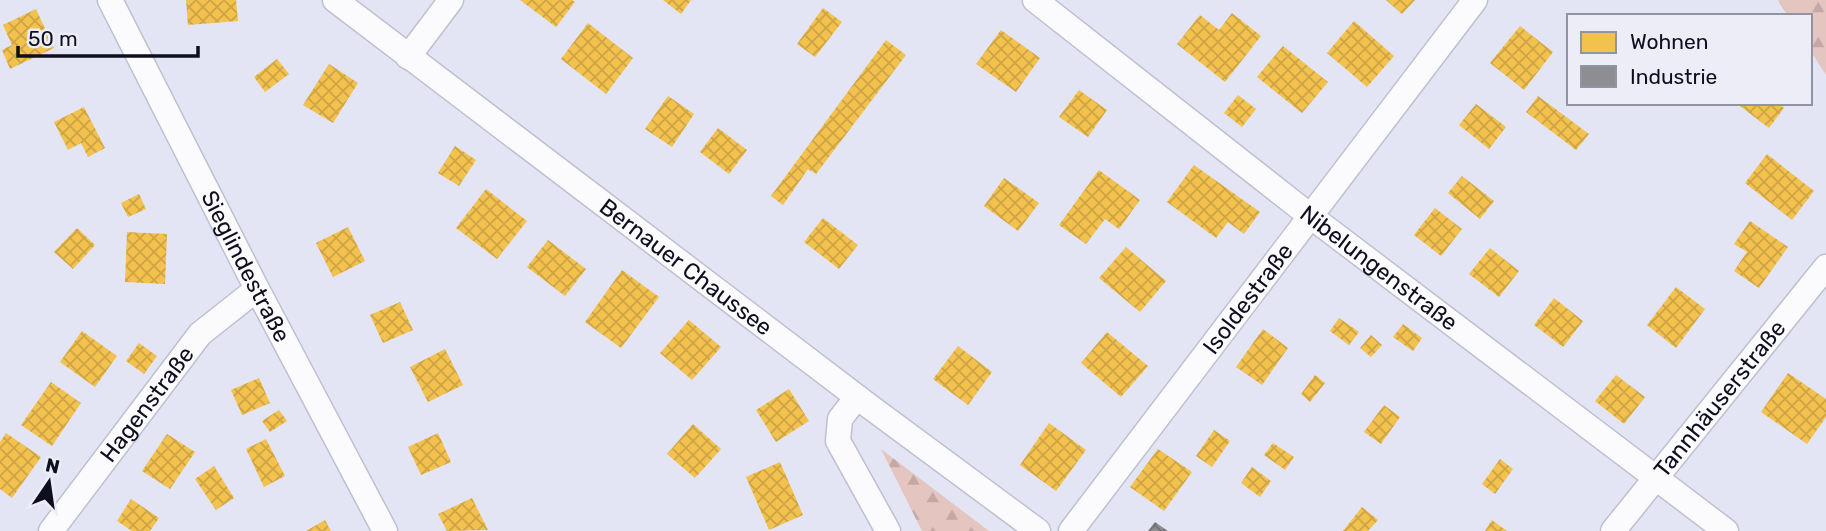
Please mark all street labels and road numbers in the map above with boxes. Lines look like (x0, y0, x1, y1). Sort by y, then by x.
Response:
street label: Sieglindestraße (195, 186, 297, 347)
street label: Bernauer Chaussee (594, 192, 778, 341)
street label: Nibelungenstraße (1295, 199, 1463, 337)
street label: Isoldestraße (1197, 238, 1299, 360)
street label: Tannhäuserstraße (1648, 314, 1792, 483)
street label: Hagenstraße (94, 341, 200, 468)

